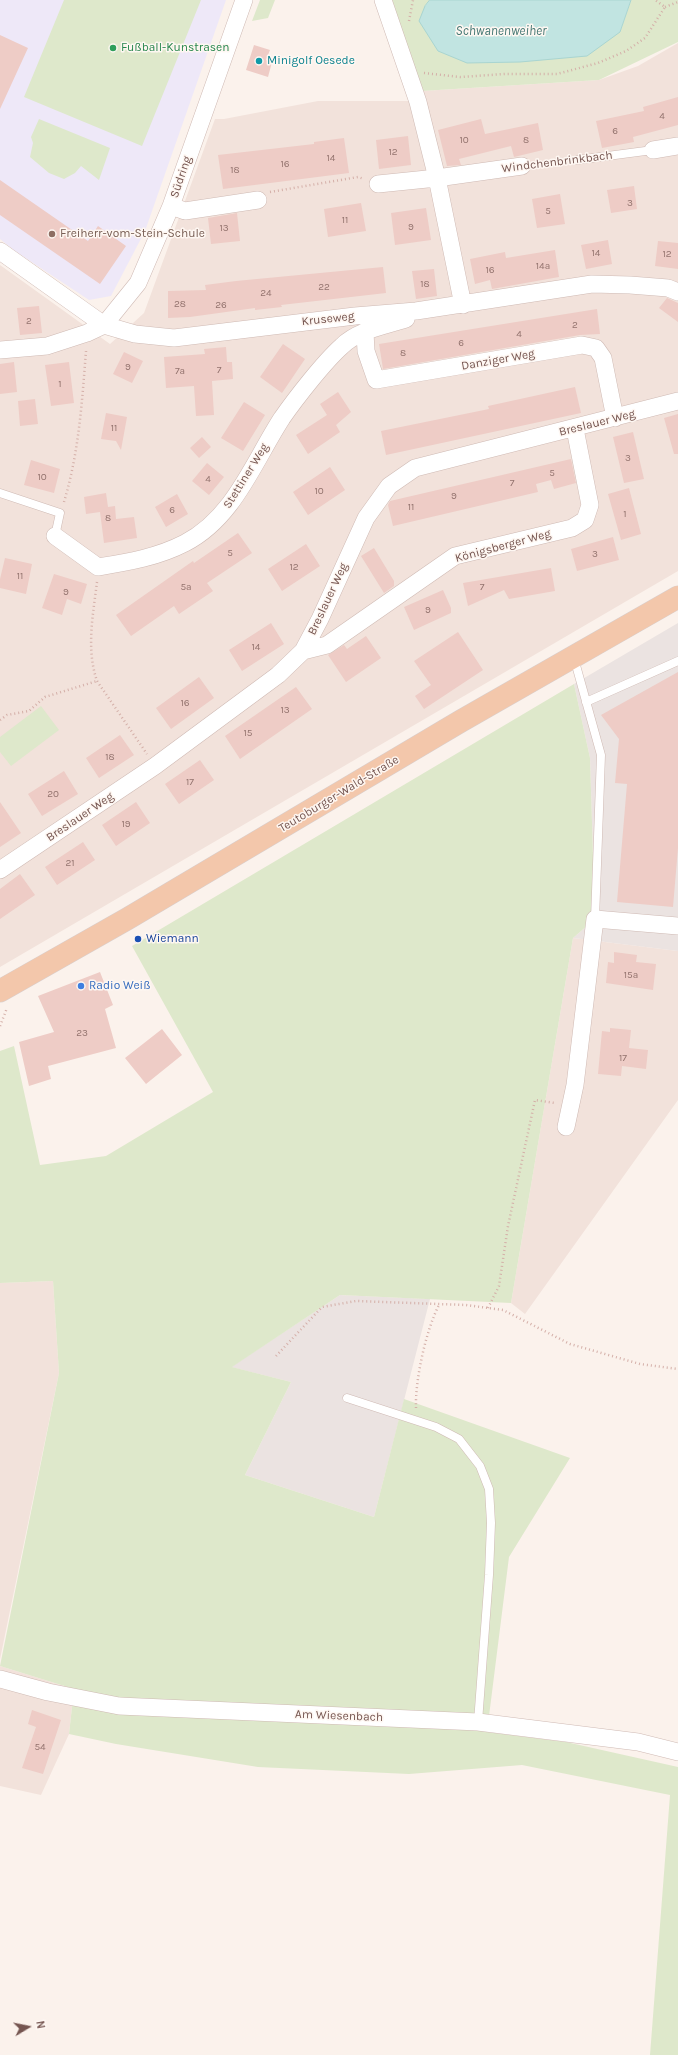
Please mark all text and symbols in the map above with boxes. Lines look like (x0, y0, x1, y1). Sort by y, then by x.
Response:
water label: Schwanenweiher (456, 23, 546, 39)
place label: Fußball-Kunstrasen (121, 41, 230, 55)
marker: Fußball-Kunstrasen (108, 43, 118, 53)
place label: Minigolf Oesede (267, 54, 355, 68)
marker: Minigolf Oesede (254, 56, 264, 66)
house number: 4 (659, 110, 665, 122)
house number: 6 (612, 125, 618, 137)
house number: 10 (459, 134, 469, 146)
house number: 8 (523, 134, 529, 146)
house number: 12 (388, 146, 398, 158)
street label: Windchenbrinkbach (501, 148, 613, 176)
house number: 14 (327, 152, 335, 164)
street label: Südring (167, 154, 195, 200)
house number: 16 (280, 158, 290, 170)
house number: 18 (230, 164, 240, 176)
house number: 3 (627, 197, 633, 209)
house number: 5 (545, 205, 551, 217)
house number: 11 (342, 214, 348, 226)
house number: 9 (408, 221, 414, 233)
house number: 13 (219, 222, 229, 234)
place label: Freiherr-vom-Stein-Schule (60, 227, 205, 241)
marker: Freiherr-vom-Stein-Schule (47, 229, 57, 239)
house number: 14 (592, 247, 600, 259)
house number: 12 (662, 248, 672, 260)
house number: 14a (536, 260, 550, 272)
house number: 16 (485, 264, 495, 276)
house number: 18 (420, 278, 430, 290)
house number: 22 (318, 281, 330, 293)
house number: 24 (260, 287, 272, 299)
house number: 28 (174, 298, 186, 310)
house number: 26 (215, 299, 227, 311)
street label: Kruseweg (301, 309, 355, 329)
house number: 2 (26, 315, 32, 327)
house number: 2 (572, 319, 578, 331)
house number: 4 (516, 328, 522, 340)
house number: 6 (458, 337, 464, 349)
street label: Danziger Weg (460, 346, 536, 374)
house number: 8 (400, 347, 406, 359)
house number: 9 (125, 361, 131, 373)
house number: 7 (217, 364, 221, 376)
house number: 7a (175, 365, 185, 377)
house number: 1 (58, 378, 62, 390)
street label: Breslauer Weg (557, 407, 637, 439)
house number: 11 (111, 422, 117, 434)
street label: Stettiner Weg (220, 441, 272, 511)
house number: 3 (625, 452, 631, 464)
house number: 5 (549, 467, 555, 479)
house number: 10 (37, 471, 47, 483)
house number: 4 (205, 473, 211, 485)
house number: 7 (510, 477, 514, 489)
house number: 10 (314, 485, 324, 497)
house number: 9 (451, 490, 457, 502)
house number: 11 (408, 501, 414, 513)
house number: 6 (169, 504, 175, 516)
house number: 1 (623, 508, 627, 520)
house number: 8 (105, 512, 111, 524)
street label: Königsberger Weg (454, 526, 552, 566)
house number: 5 (227, 547, 233, 559)
house number: 3 (592, 548, 598, 560)
house number: 12 (289, 561, 299, 573)
street label: Breslauer Weg (305, 561, 351, 637)
house number: 11 (17, 570, 23, 582)
house number: 5a (180, 581, 192, 593)
house number: 7 (480, 581, 484, 593)
house number: 9 (63, 586, 69, 598)
house number: 9 (425, 604, 431, 616)
house number: 14 (252, 641, 260, 653)
house number: 16 (180, 697, 190, 709)
house number: 13 (280, 704, 290, 716)
house number: 15 (244, 727, 252, 739)
house number: 18 (105, 751, 115, 763)
street label: Teutoburger-Wald-Straße (276, 752, 402, 836)
house number: 17 (186, 776, 194, 788)
house number: 20 (47, 788, 59, 800)
street label: Breslauer Weg (44, 789, 116, 845)
house number: 19 (121, 818, 131, 830)
house number: 21 (65, 857, 75, 869)
place label: Wiemann (146, 932, 199, 946)
marker: Wiemann (133, 934, 143, 944)
house number: 15a (624, 969, 638, 981)
place label: Radio Weiß (89, 979, 150, 993)
marker: Radio Weiß (76, 981, 86, 991)
house number: 23 (76, 1027, 88, 1039)
house number: 17 (619, 1052, 627, 1064)
street label: Am Wiesenbach (295, 1707, 383, 1725)
house number: 54 (34, 1741, 46, 1753)
north arrow (8, 2007, 48, 2047)
text: N (33, 2020, 47, 2030)

